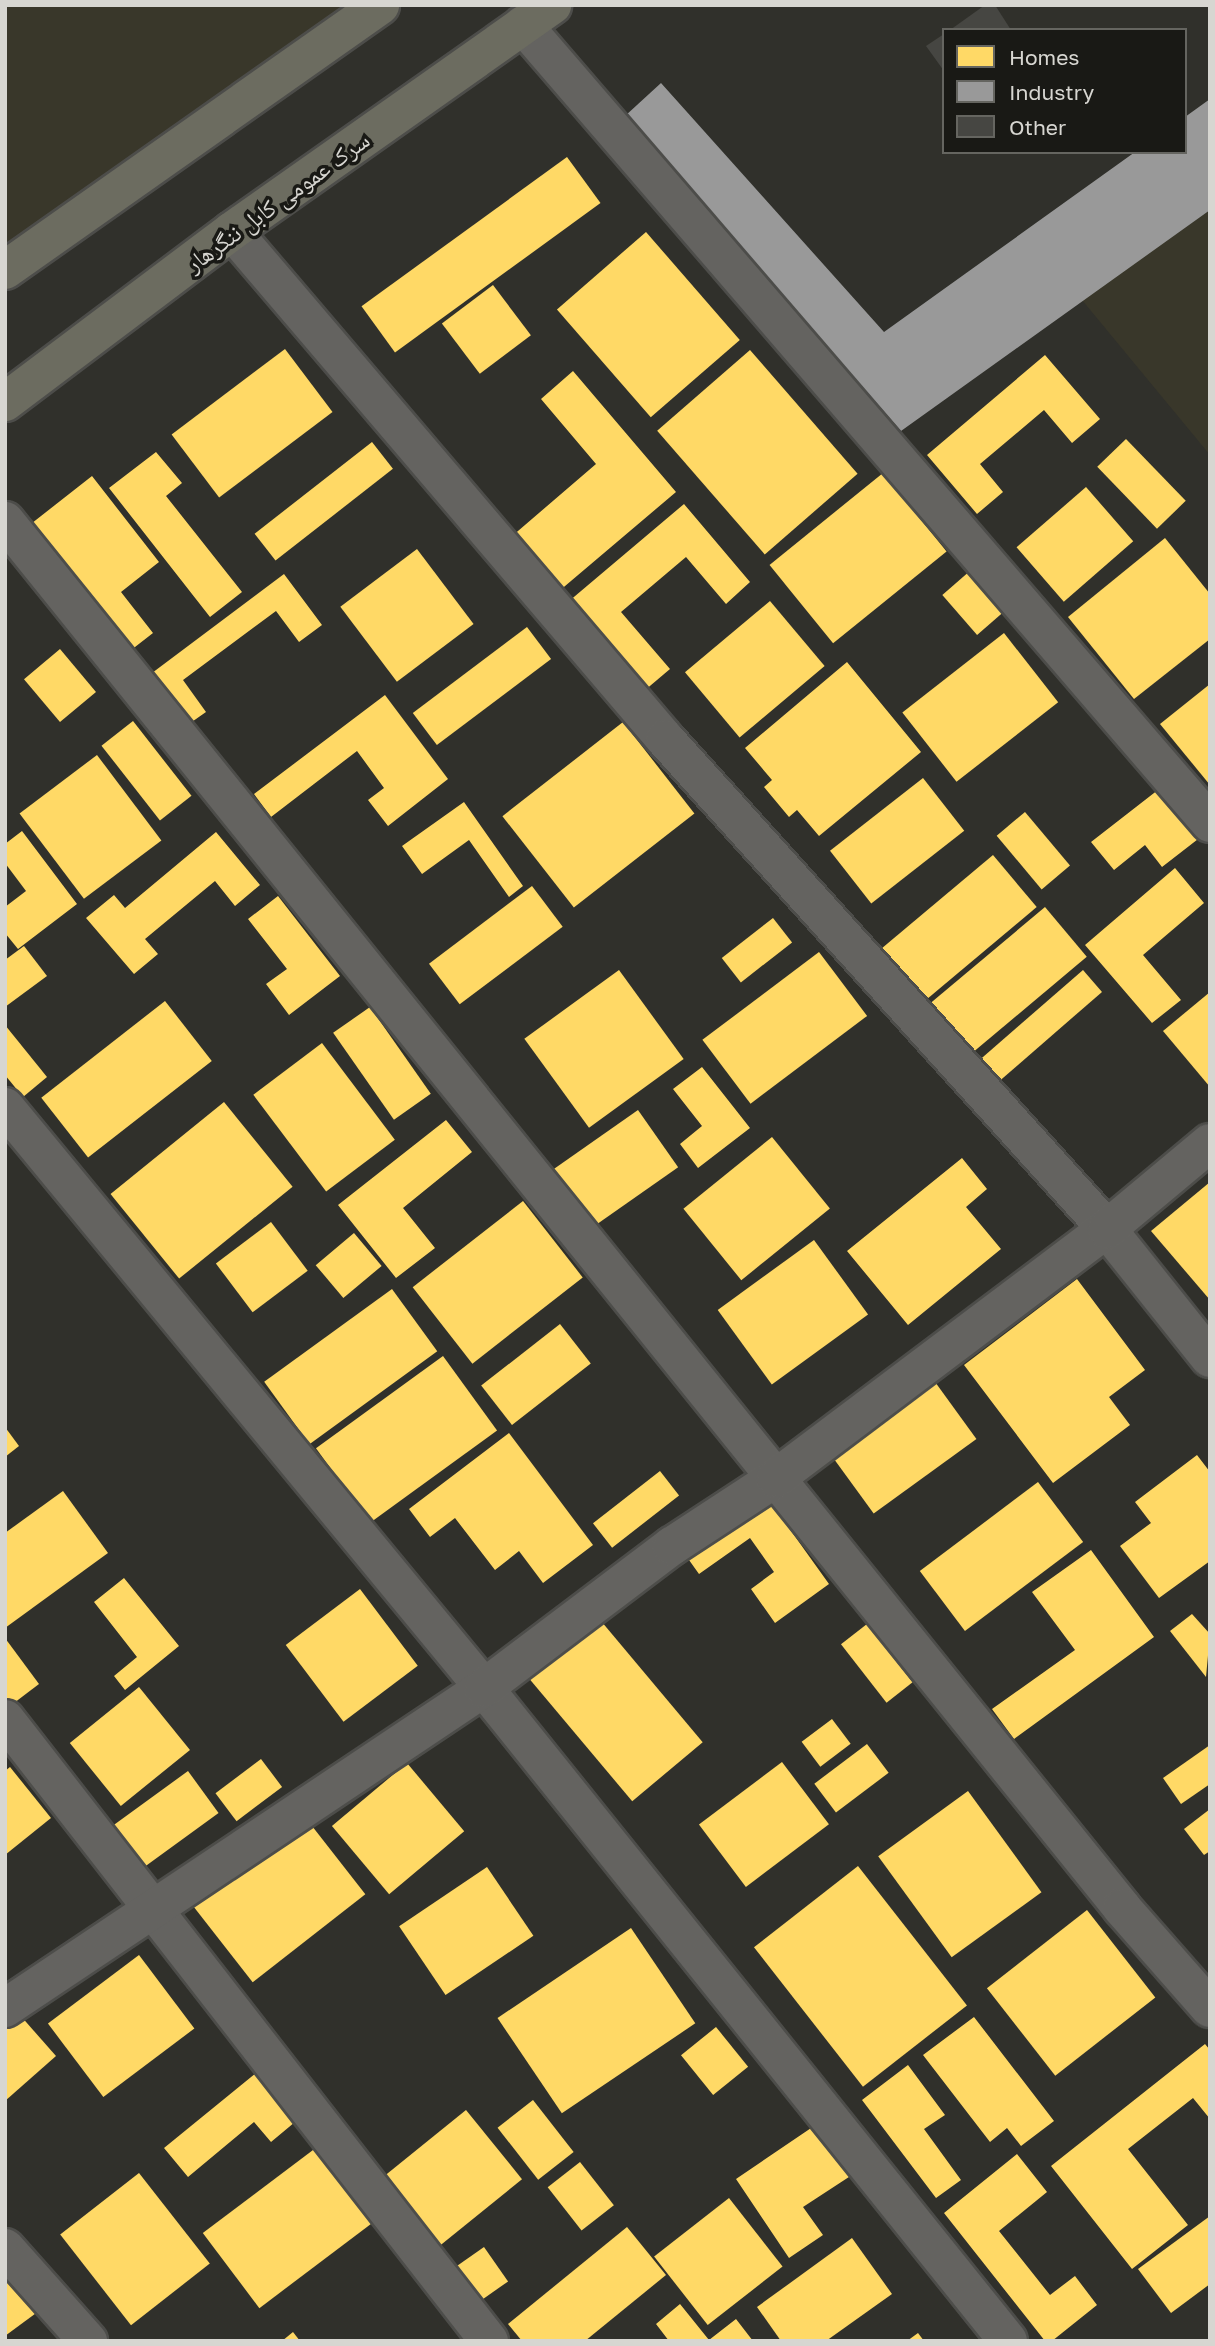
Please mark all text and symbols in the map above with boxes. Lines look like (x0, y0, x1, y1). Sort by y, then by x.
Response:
legend (942, 28, 1187, 154)
text: Homes (1009, 44, 1079, 70)
text: Industry (1009, 79, 1094, 105)
text: Other (1009, 114, 1066, 140)
street label: سرک عمومی کابل ننگرهار (179, 125, 375, 277)

